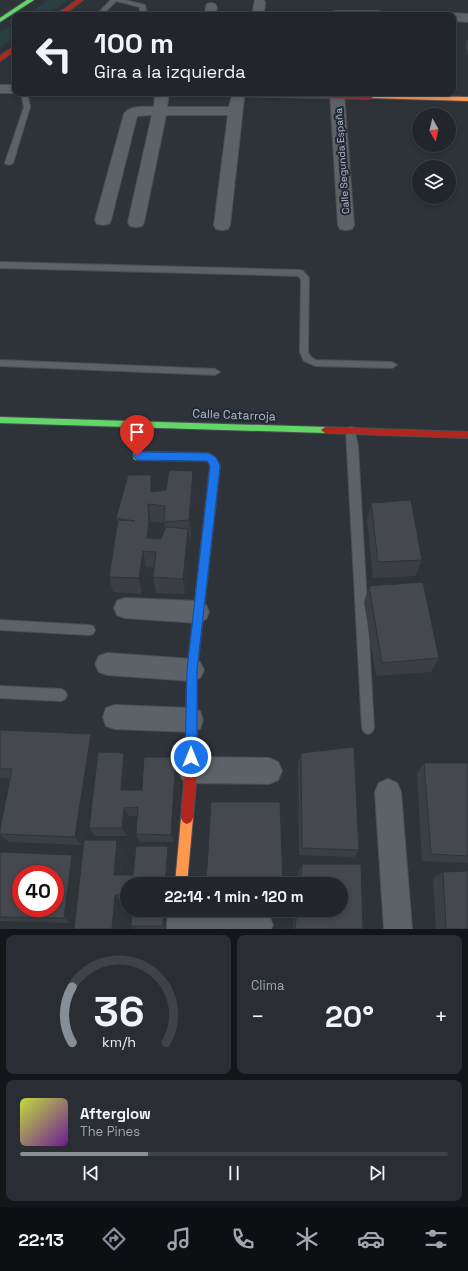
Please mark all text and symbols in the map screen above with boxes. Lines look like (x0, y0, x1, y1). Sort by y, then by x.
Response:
text: 100 m (94, 25, 174, 61)
icon: left (28, 28, 80, 80)
text: Gira a la izquierda (94, 60, 246, 83)
street label: Calle Segunda España (332, 107, 352, 214)
north arrow (412, 108, 456, 152)
map controls (412, 108, 456, 204)
button: layers (412, 160, 456, 204)
street label: Calle Catarroja (192, 406, 276, 424)
pin (120, 415, 154, 456)
icon: arrive (126, 421, 148, 443)
position arrow (170, 736, 212, 778)
speed limit sign: 40 (12, 865, 64, 917)
text: 22:14 · 1 min · 120 m (164, 887, 304, 906)
text: Clima (251, 977, 284, 994)
text: 36 (93, 984, 144, 1037)
text: 20° (325, 997, 374, 1036)
text: − (251, 1002, 265, 1030)
text: + (434, 1002, 448, 1030)
text: km/h (101, 1032, 136, 1050)
text: Afterglow (80, 1104, 151, 1123)
text: The Pines (80, 1123, 140, 1140)
icon: previous (80, 1162, 102, 1184)
icon: pause (223, 1162, 245, 1184)
icon: next (366, 1162, 388, 1184)
icon: directions (100, 1225, 128, 1253)
icon: music (165, 1225, 193, 1253)
icon: phone (229, 1225, 257, 1253)
icon: climate (293, 1225, 321, 1253)
icon: car (357, 1225, 385, 1253)
icon: filters (422, 1225, 450, 1253)
text: 22:13 (18, 1228, 64, 1251)

